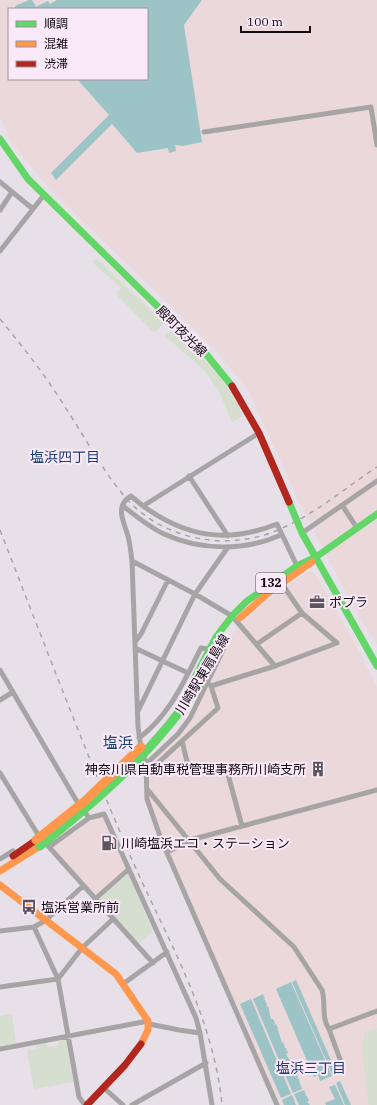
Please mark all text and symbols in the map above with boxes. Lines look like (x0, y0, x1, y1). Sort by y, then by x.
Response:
legend (8, 8, 148, 80)
scale bar (241, 8, 310, 34)
text: 100 m (247, 14, 283, 29)
text: 順調 (44, 16, 68, 31)
text: 混雑 (44, 36, 68, 51)
text: 渋滞 (44, 56, 68, 71)
street label: 殿町夜光線 (153, 302, 211, 360)
district label: 塩浜四丁目 (30, 448, 100, 466)
road number: 132 (256, 573, 286, 593)
office icon: ポプラ (308, 593, 326, 611)
place label: ポプラ (329, 594, 368, 611)
street label: 川崎駅東扇島線 (172, 631, 233, 718)
district label: 塩浜 (103, 733, 133, 752)
building icon: 神奈川県自動車税管理事務所川崎支所 (309, 760, 327, 778)
place label: 神奈川県自動車税管理事務所川崎支所 (85, 761, 306, 778)
fuel station icon: 川崎塩浜エコ・ステーション (100, 834, 118, 852)
place label: 川崎塩浜エコ・ステーション (121, 835, 290, 852)
bus stop icon: 塩浜営業所前 (20, 898, 38, 916)
place label: 塩浜営業所前 (41, 899, 119, 916)
district label: 塩浜三丁目 (276, 1059, 346, 1077)

